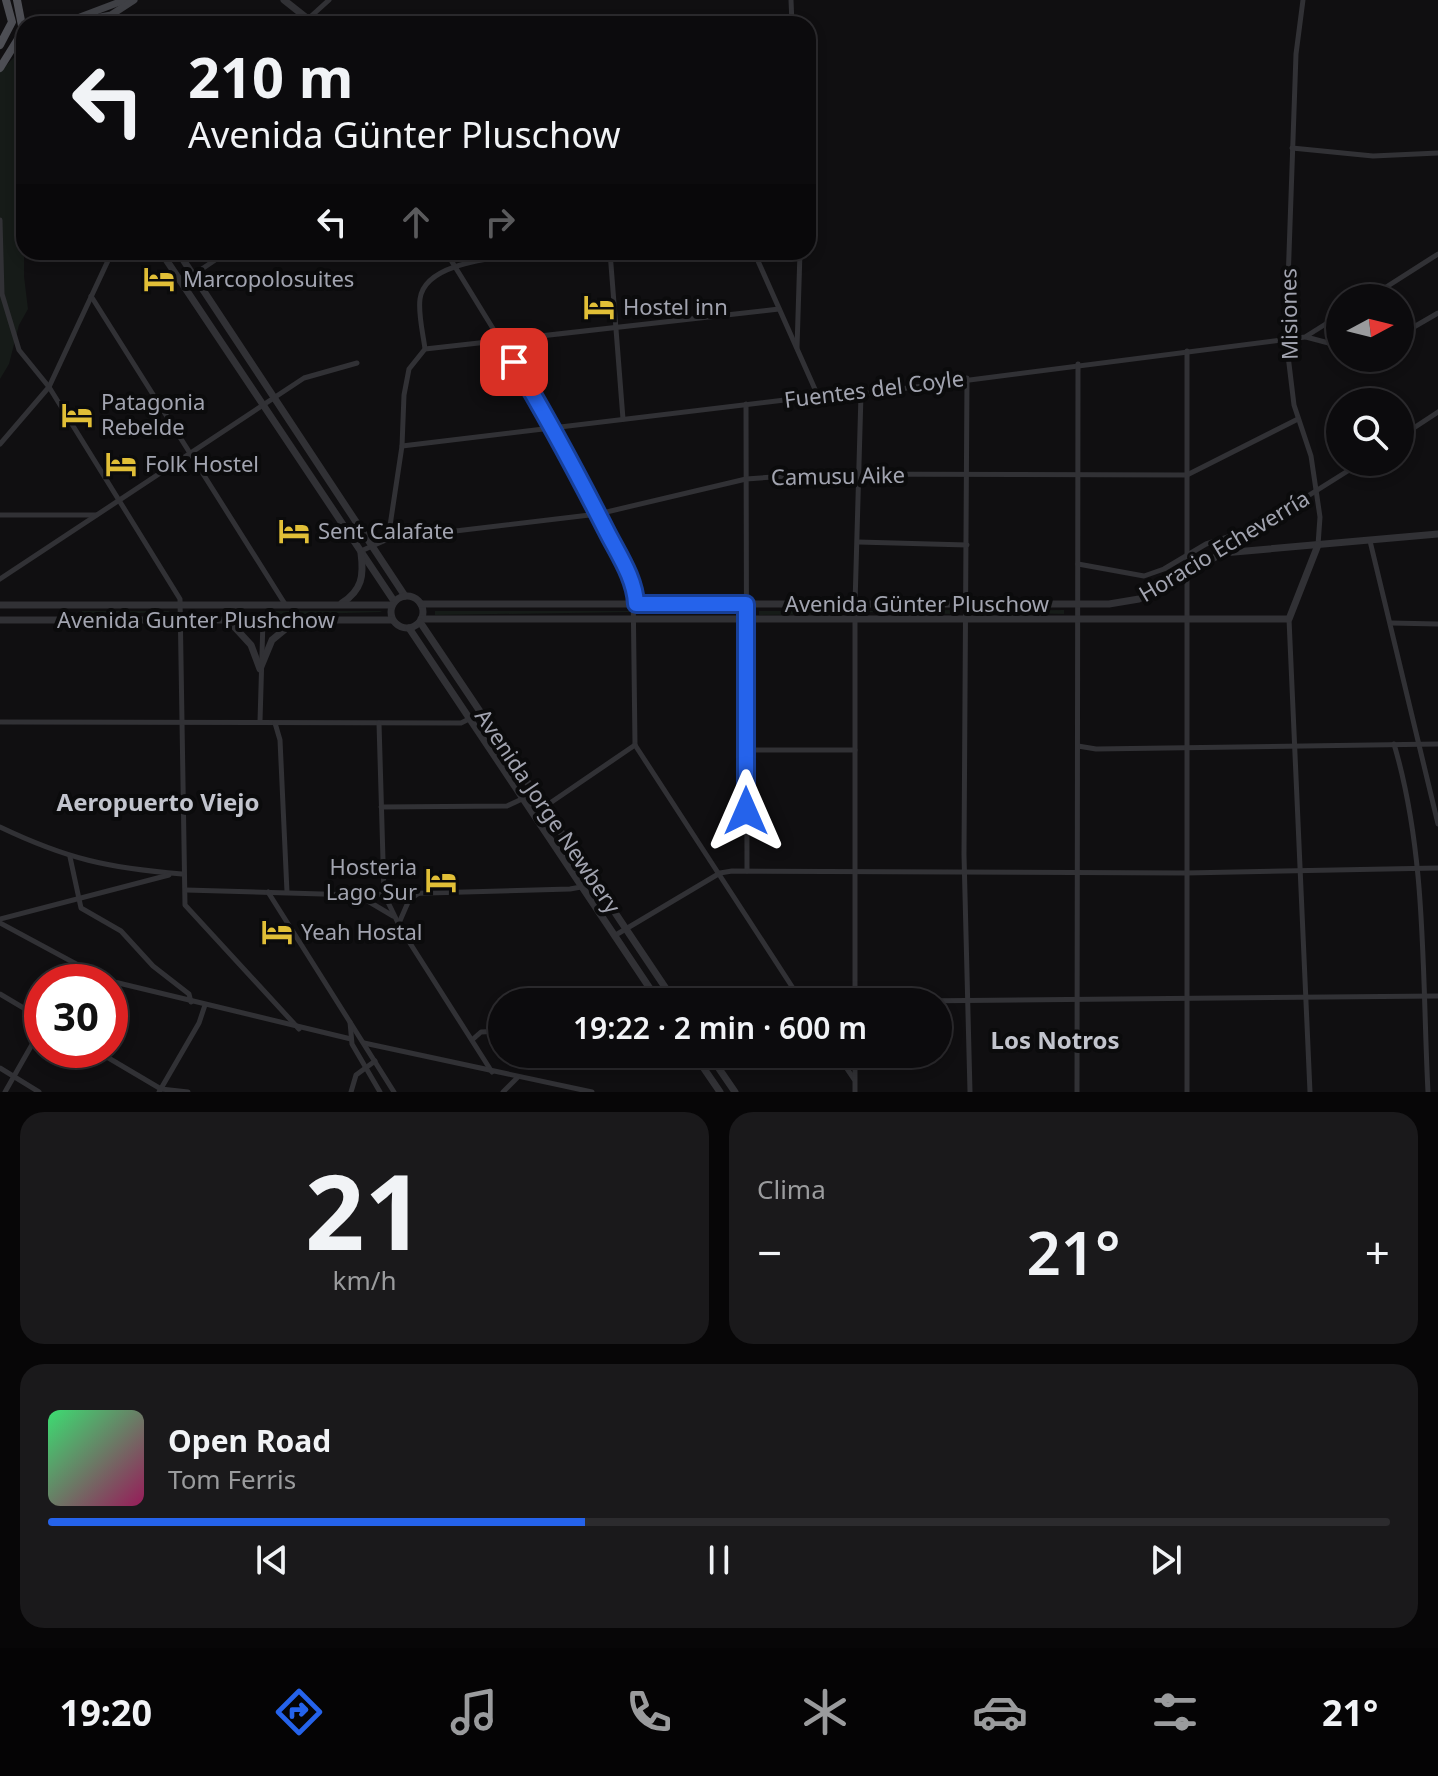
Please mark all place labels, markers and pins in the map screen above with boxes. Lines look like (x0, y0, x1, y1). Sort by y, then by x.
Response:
hotel icon: Marcopolosuites (142, 262, 176, 296)
place label: Marcopolosuites (183, 263, 354, 293)
hotel icon: Hostel inn (582, 290, 616, 324)
place label: Hostel inn (623, 291, 728, 321)
pin (480, 328, 548, 396)
place label: Patagonia Rebelde (101, 386, 205, 441)
hotel icon: Patagonia Rebelde (60, 398, 94, 432)
hotel icon: Folk Hostel (104, 447, 138, 481)
place label: Folk Hostel (145, 448, 259, 478)
hotel icon: Sent Calafate (277, 514, 311, 548)
place label: Sent Calafate (318, 515, 454, 545)
place label: Hosteria Lago Sur (326, 851, 417, 906)
hotel icon: Hosteria Lago Sur (424, 863, 458, 897)
hotel icon: Yeah Hostal (260, 915, 294, 949)
place label: Yeah Hostal (301, 916, 423, 946)

